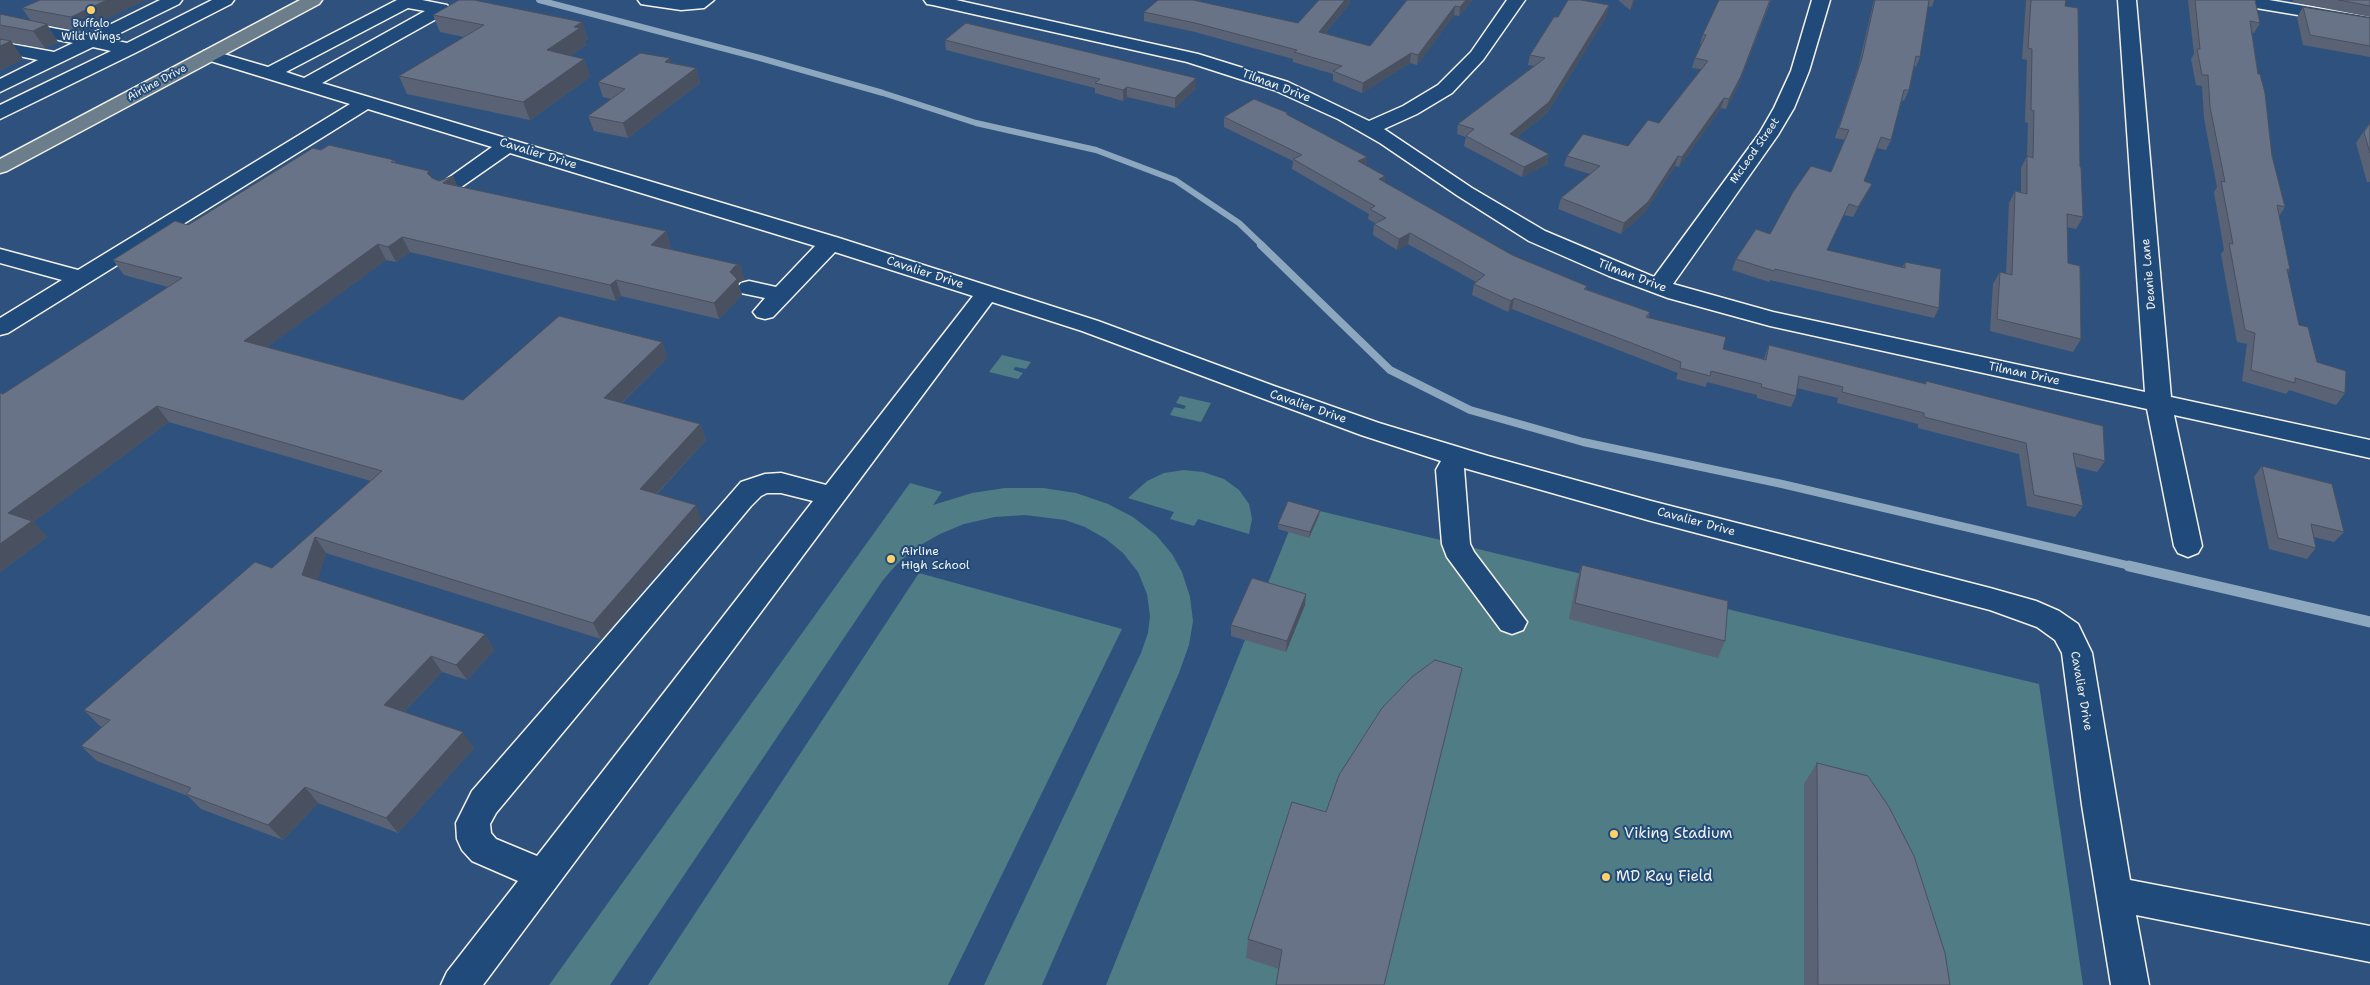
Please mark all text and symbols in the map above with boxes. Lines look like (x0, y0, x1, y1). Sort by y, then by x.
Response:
marker: Buffalo Wild Wings (85, 4, 97, 16)
place label: Buffalo Wild Wings (61, 17, 121, 43)
street label: Airline Drive (125, 62, 189, 104)
street label: Tilman Drive (1239, 66, 1313, 106)
street label: McLeod Street (1727, 116, 1783, 186)
street label: Cavalier Drive (497, 135, 579, 173)
street label: Deanie Lane (2139, 238, 2159, 310)
street label: Cavalier Drive (885, 254, 965, 292)
street label: Tilman Drive (1595, 256, 1669, 296)
street label: Tilman Drive (1987, 359, 2061, 389)
street label: Cavalier Drive (1268, 387, 1348, 427)
street label: Cavalier Drive (1655, 505, 1737, 539)
place label: Airline High School (901, 545, 970, 573)
marker: Airline High School (885, 553, 897, 565)
street label: Cavalier Drive (2067, 650, 2095, 732)
place label: Viking Stadium (1624, 825, 1733, 843)
marker: Viking Stadium (1608, 828, 1620, 840)
place label: MD Ray Field (1616, 868, 1713, 886)
marker: MD Ray Field (1600, 871, 1612, 883)

